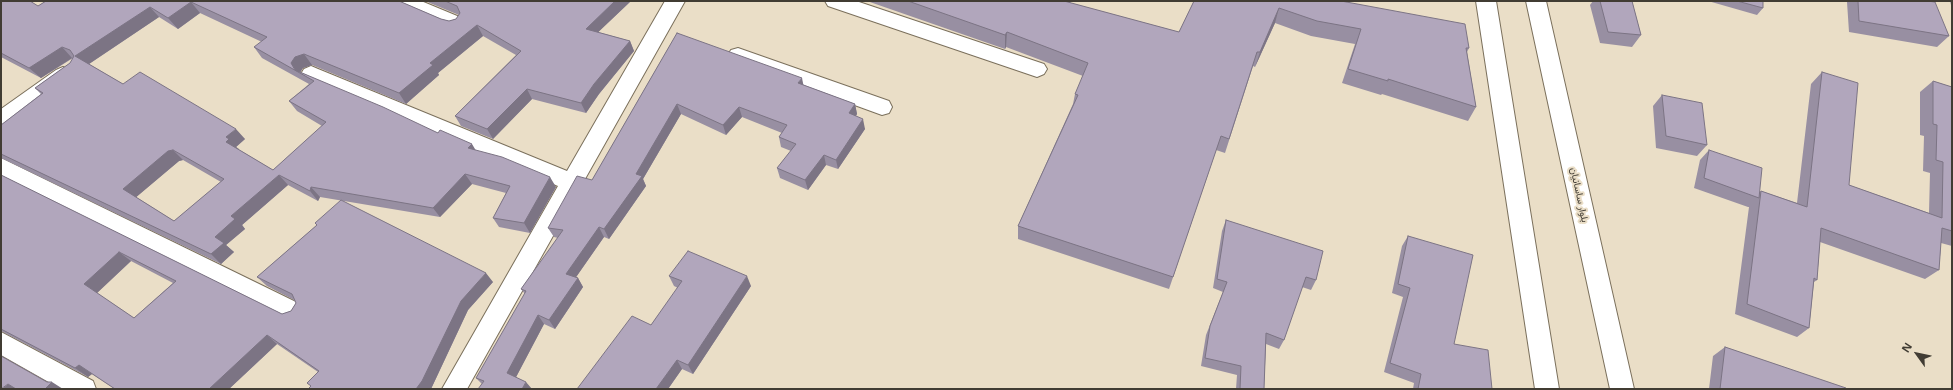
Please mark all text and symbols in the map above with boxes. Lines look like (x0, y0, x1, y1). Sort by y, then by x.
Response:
street label: بلوار ساسانیان (1567, 166, 1591, 224)
north arrow (1897, 334, 1937, 374)
text: N (1898, 339, 1915, 355)

